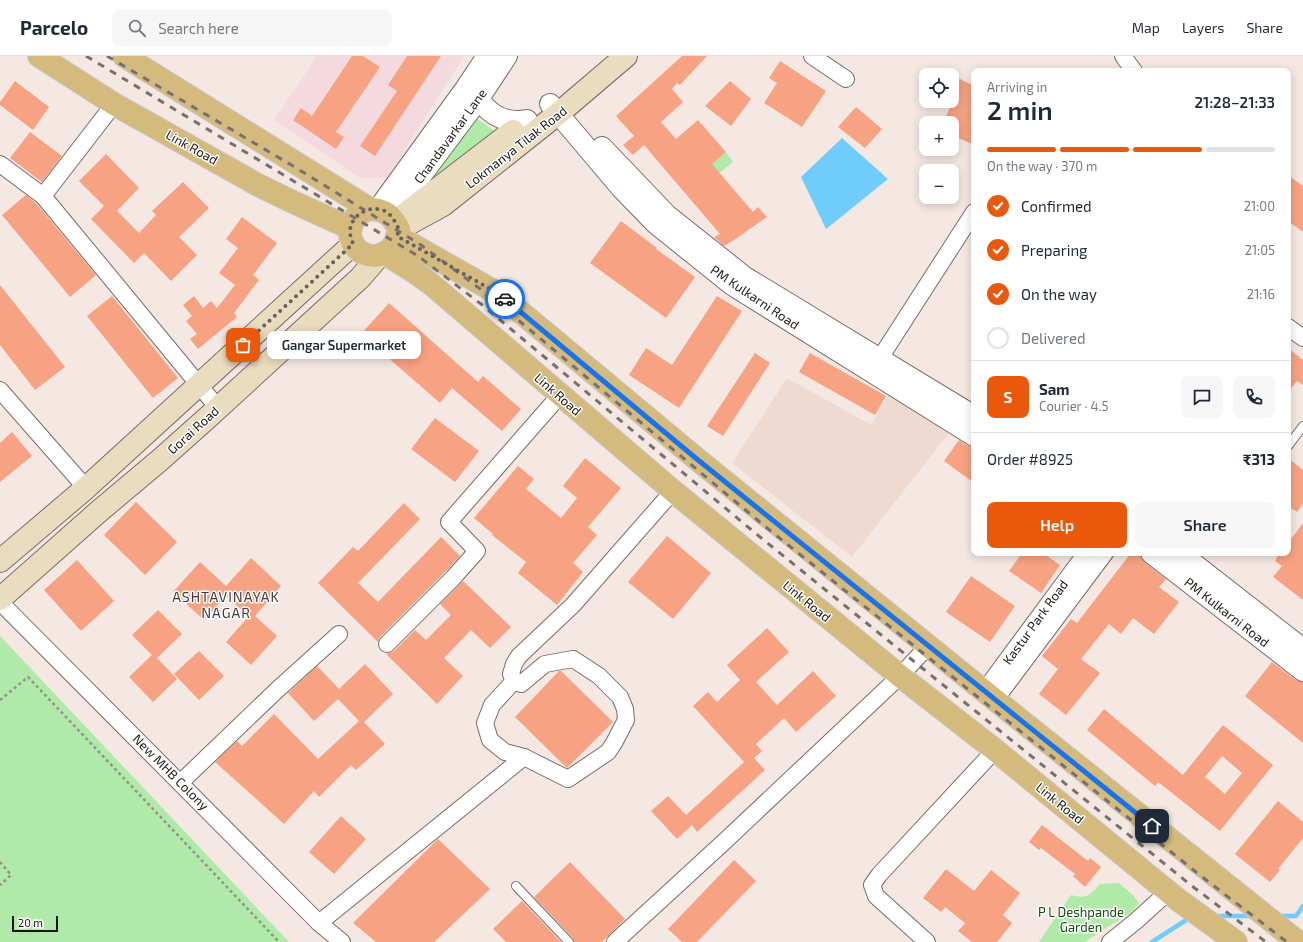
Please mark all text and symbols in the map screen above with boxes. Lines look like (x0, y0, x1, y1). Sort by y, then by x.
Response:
search box (112, 10, 392, 46)
text: Parcelo (20, 16, 88, 39)
icon: search (126, 17, 148, 39)
text: Search here (158, 19, 239, 37)
text: Map (1132, 19, 1160, 36)
text: Layers (1182, 19, 1224, 36)
text: Share (1246, 19, 1283, 36)
map controls (919, 68, 959, 204)
button: locate (919, 68, 959, 108)
text: Arriving in (987, 79, 1047, 95)
street label: Chandavarkar Lane (410, 85, 490, 187)
text: 21:28–21:33 (1195, 93, 1275, 111)
text: 2 min (987, 94, 1053, 125)
street label: Lokmanya Tilak Road (462, 102, 570, 192)
button: + (919, 116, 959, 156)
street label: Link Road (163, 126, 221, 168)
text: On the way · 370 m (987, 158, 1097, 174)
button: − (919, 164, 959, 204)
icon: check (987, 195, 1009, 217)
text: Confirmed (1021, 197, 1092, 215)
text: 21:00 (1244, 198, 1275, 214)
icon: check (987, 239, 1009, 261)
text: Preparing (1021, 241, 1087, 259)
text: 21:05 (1245, 242, 1275, 258)
street label: PM Kulkarni Road (708, 261, 802, 333)
courier (485, 279, 525, 319)
icon: check (987, 283, 1009, 305)
text: On the way (1021, 285, 1097, 303)
text: 21:16 (1247, 286, 1275, 302)
icon: car (494, 288, 516, 310)
pin (226, 328, 260, 362)
text: Delivered (1021, 329, 1086, 347)
callout: Gangar Supermarket (267, 331, 421, 359)
icon: bag (232, 334, 254, 356)
text: Gangar Supermarket (282, 337, 406, 353)
street label: Link Road (531, 369, 585, 419)
button: chat (1181, 376, 1223, 418)
button: phone (1233, 376, 1275, 418)
text: Sam (1039, 380, 1070, 398)
text: S (1004, 388, 1012, 406)
text: Courier · 4.5 (1039, 398, 1108, 414)
street label: Gorai Road (164, 403, 222, 457)
text: Order #8925 (987, 450, 1073, 468)
text: ₹313 (1243, 450, 1275, 468)
button: Help (987, 502, 1127, 548)
button: Share (1135, 502, 1275, 548)
street label: PM Kulkarni Road (1181, 574, 1273, 650)
street label: Kastur Park Road (999, 576, 1071, 668)
street label: Link Road (780, 577, 834, 625)
district label: ASHTAVINAYAK NAGAR (172, 588, 280, 621)
street label: New MHB Colony (130, 731, 212, 813)
street label: Link Road (1033, 779, 1087, 827)
pin (1135, 809, 1169, 843)
icon: home (1141, 815, 1163, 837)
park label: P L Deshpande Garden (1038, 904, 1124, 935)
scale bar (12, 914, 58, 933)
text: 20 m (18, 916, 43, 929)

